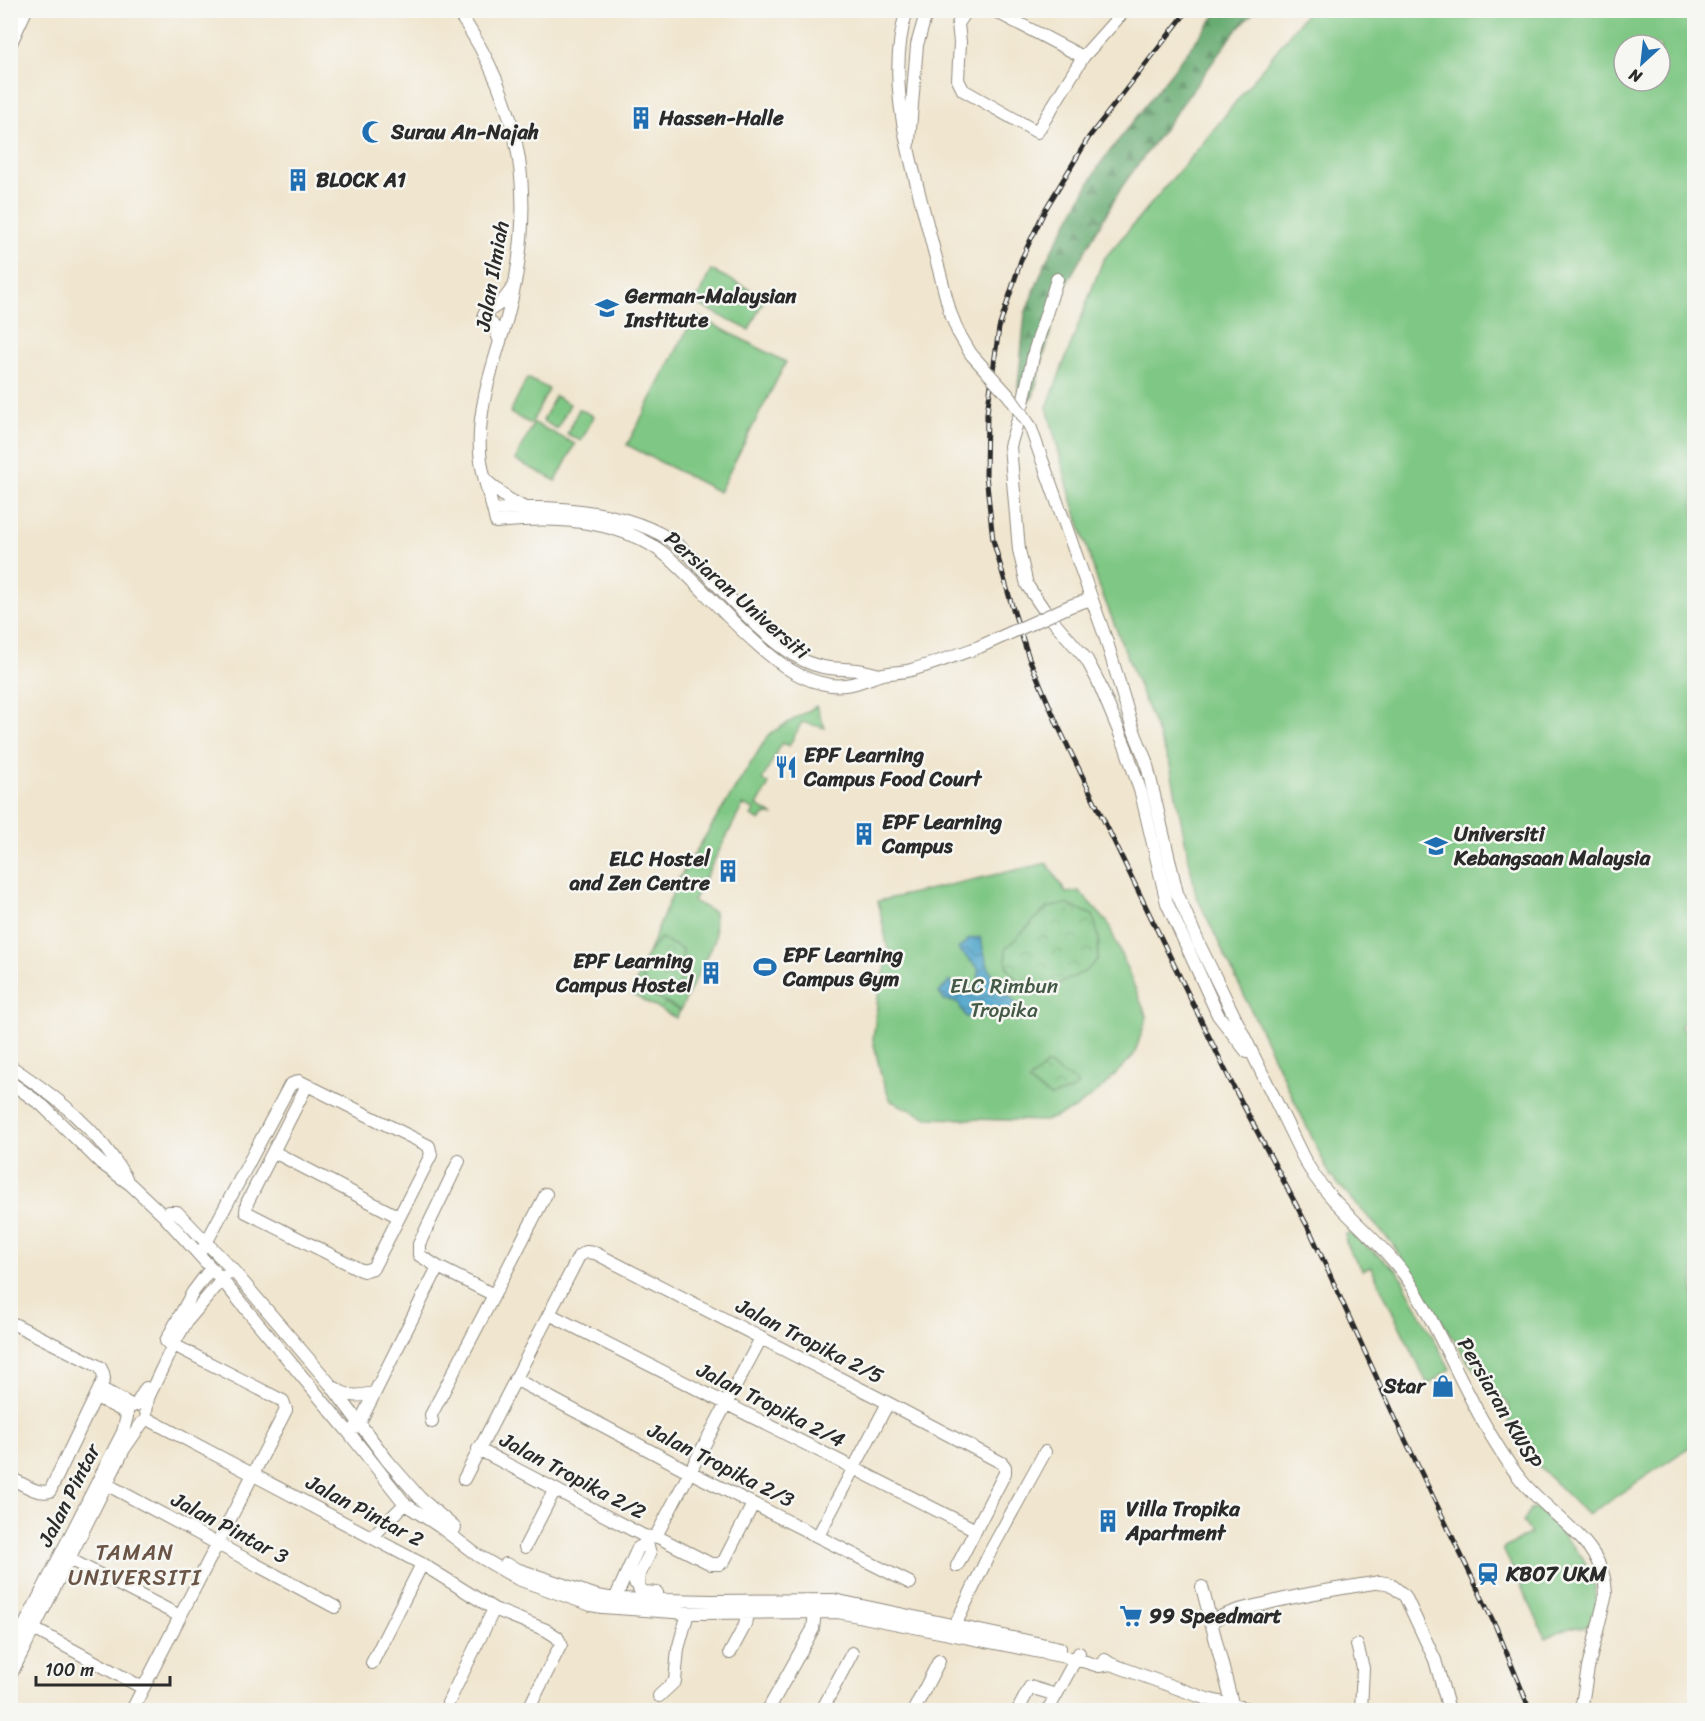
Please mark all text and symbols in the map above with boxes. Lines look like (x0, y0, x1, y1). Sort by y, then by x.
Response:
north arrow (1612, 33, 1672, 93)
text: N (1623, 60, 1648, 92)
place label: Hassen-Halle (658, 99, 784, 137)
building icon: Hassen-Halle (628, 105, 654, 131)
place label: Surau An-Najah (390, 113, 539, 151)
mosque icon: Surau An-Najah (360, 119, 386, 145)
place label: BLOCK A1 (316, 161, 406, 199)
building icon: BLOCK A1 (285, 167, 311, 193)
street label: Jalan Ilmiah (463, 218, 520, 335)
place label: German-Malaysian Institute (624, 277, 797, 339)
school or university icon: German-Malaysian Institute (594, 295, 620, 321)
street label: Persiaran Universiti (655, 521, 820, 670)
place label: EPF Learning Campus Food Court (803, 736, 983, 798)
restaurant icon: EPF Learning Campus Food Court (773, 754, 799, 780)
place label: EPF Learning Campus (881, 803, 1002, 865)
place label: Universiti Kebangsaan Malaysia (1453, 815, 1652, 877)
building icon: EPF Learning Campus (851, 821, 877, 847)
school or university icon: Universiti Kebangsaan Malaysia (1423, 833, 1449, 859)
place label: ELC Hostel and Zen Centre (568, 840, 711, 902)
building icon: ELC Hostel and Zen Centre (715, 858, 741, 884)
place label: EPF Learning Campus Gym (782, 936, 903, 998)
place label: EPF Learning Campus Hostel (555, 942, 694, 1004)
sports icon: EPF Learning Campus Gym (752, 954, 778, 980)
building icon: EPF Learning Campus Hostel (698, 960, 724, 986)
park label: ELC Rimbun Tropika (950, 967, 1058, 1029)
street label: Jalan Tropika 2/5 (728, 1287, 891, 1395)
street label: Persiaran KWSP (1447, 1330, 1553, 1476)
street label: Jalan Tropika 2/4 (689, 1351, 852, 1459)
place label: Star (1382, 1367, 1427, 1405)
shop icon: Star (1430, 1373, 1456, 1399)
street label: Jalan Tropika 2/3 (640, 1411, 802, 1519)
street label: Jalan Tropika 2/2 (492, 1421, 653, 1531)
street label: Jalan Pintar (26, 1435, 112, 1554)
street label: Jalan Pintar 2 (298, 1463, 431, 1558)
street label: Jalan Pintar 3 (163, 1481, 296, 1575)
place label: Villa Tropika Apartment (1125, 1490, 1241, 1552)
building icon: Villa Tropika Apartment (1095, 1508, 1121, 1534)
district label: TAMAN UNIVERSITI (68, 1533, 202, 1597)
place label: KB07 UKM (1505, 1555, 1607, 1593)
station icon: KB07 UKM (1475, 1561, 1501, 1587)
place label: 99 Speedmart (1149, 1597, 1282, 1635)
supermarket icon: 99 Speedmart (1118, 1603, 1144, 1629)
scale bar (36, 1649, 170, 1687)
text: 100 m (45, 1654, 94, 1686)

